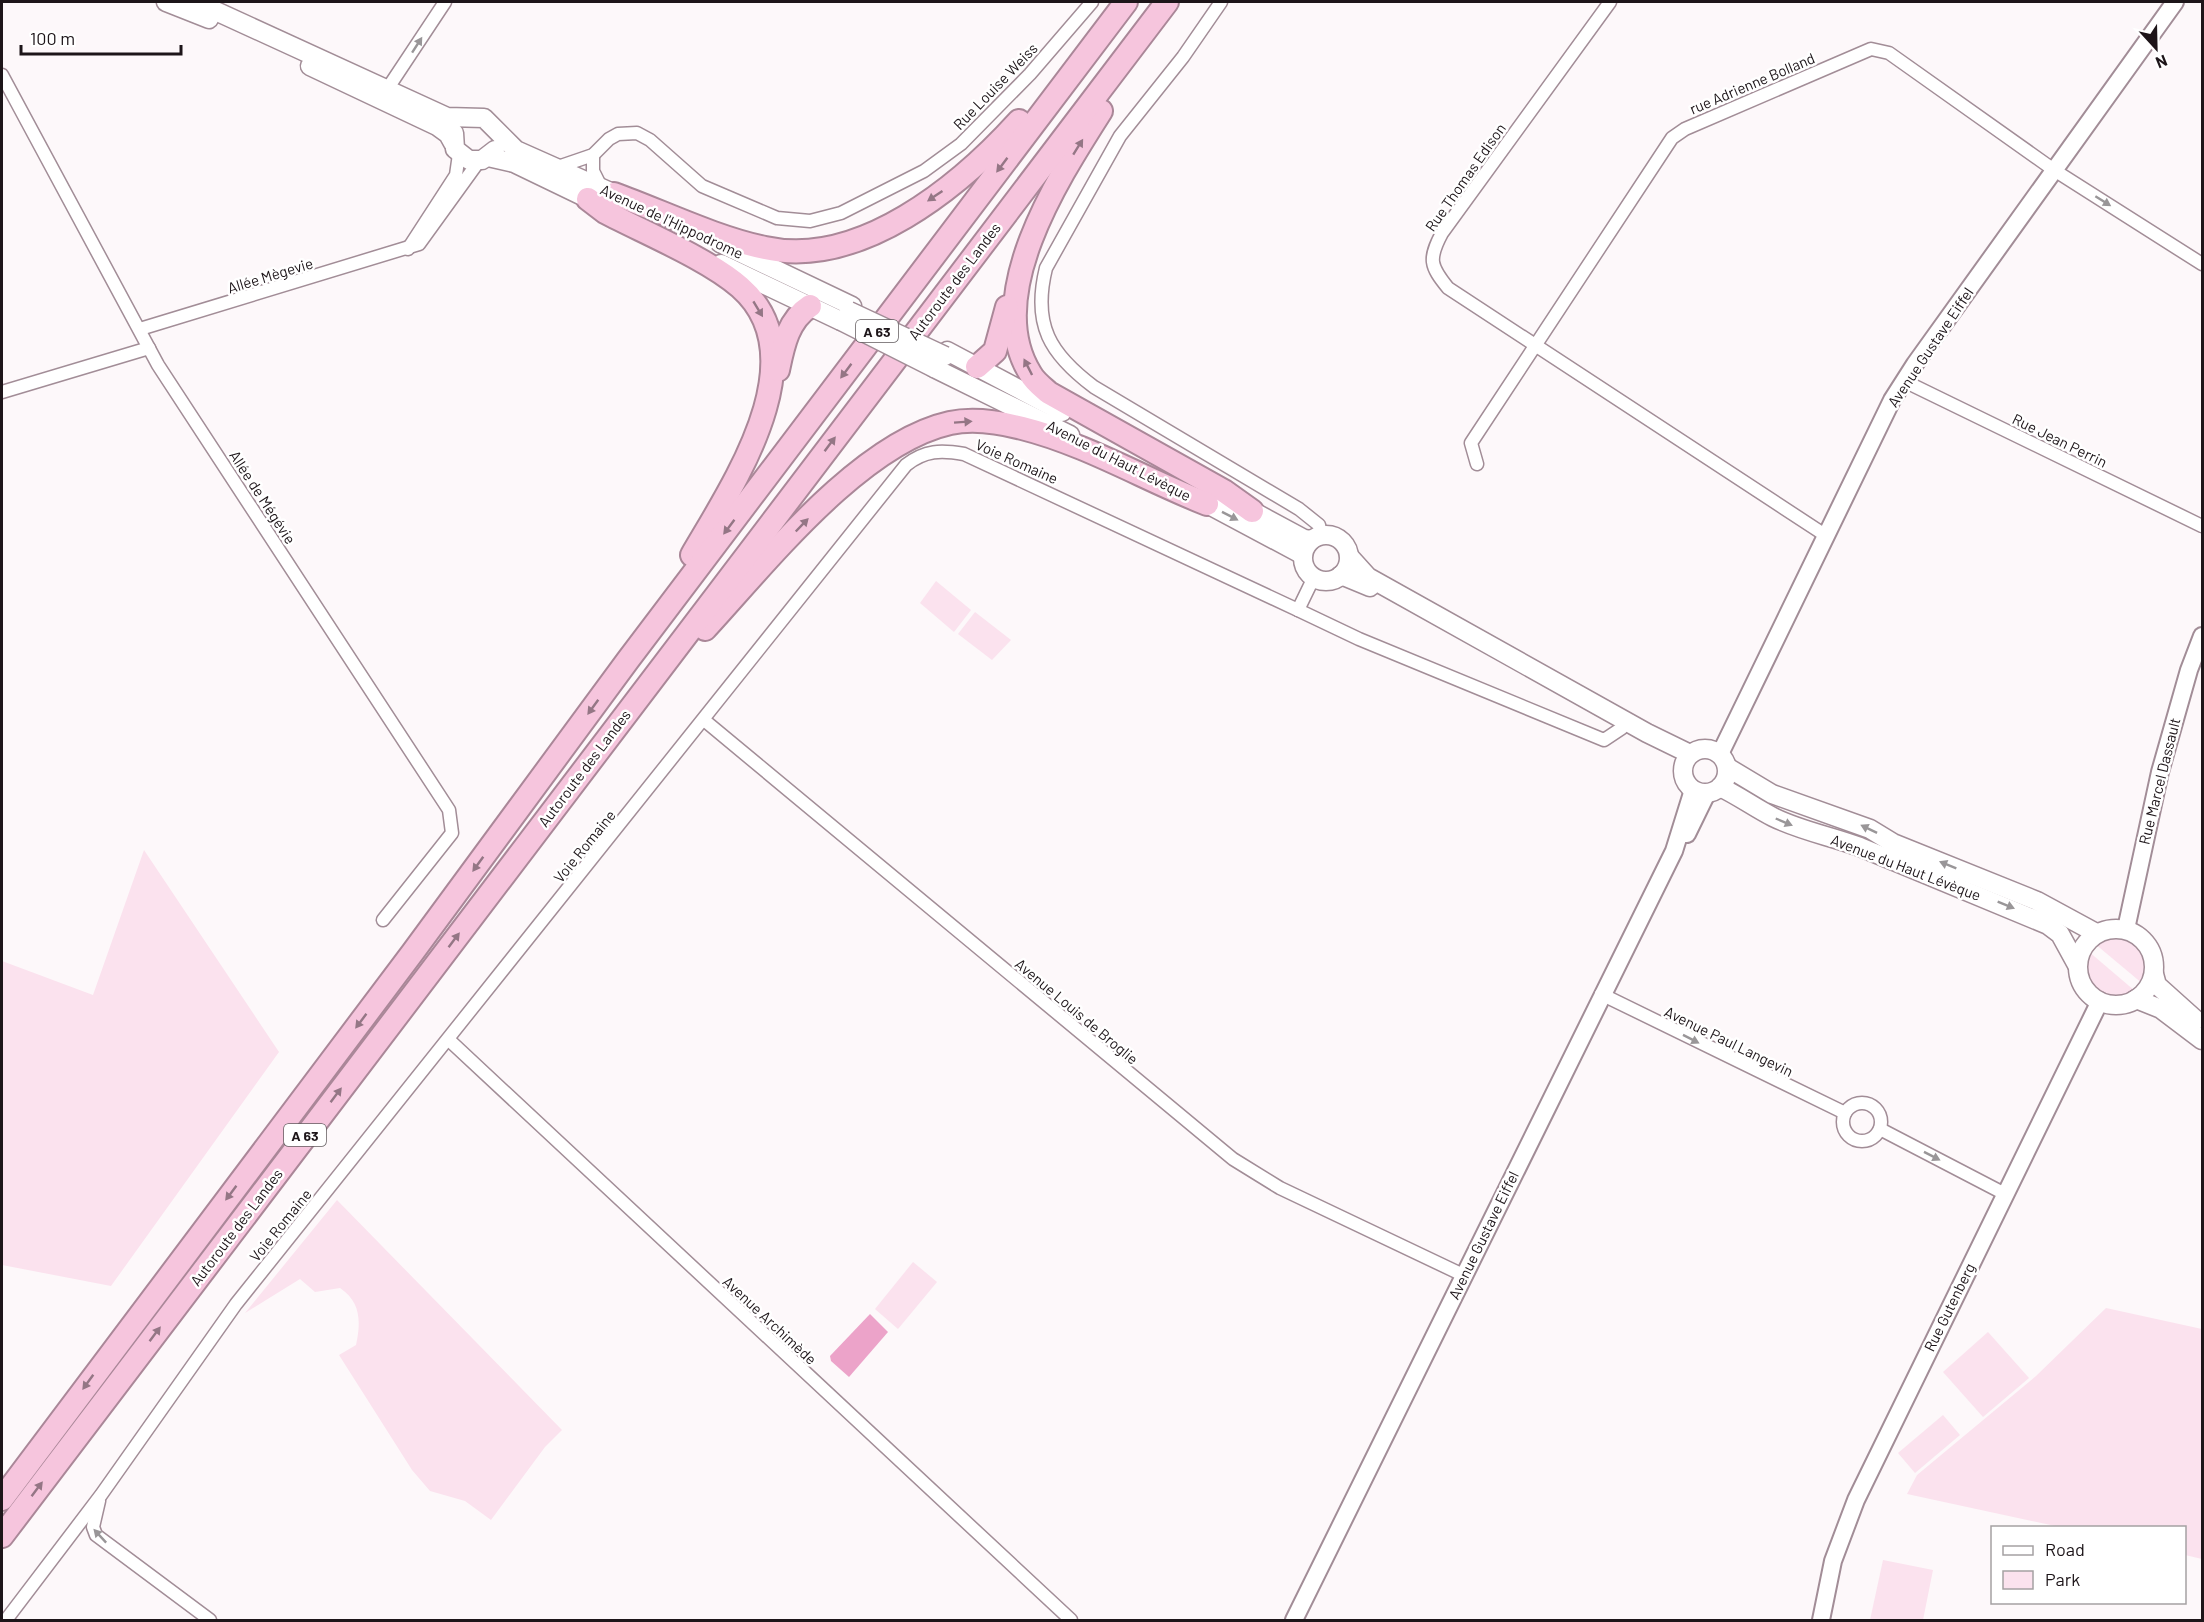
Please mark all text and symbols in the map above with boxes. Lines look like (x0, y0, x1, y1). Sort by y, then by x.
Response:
scale bar (21, 18, 182, 56)
north arrow (2126, 18, 2186, 78)
text: 100 m (30, 27, 75, 49)
one-way arrow (411, 36, 422, 53)
street label: Rue Louise Weiss (949, 39, 1041, 133)
street label: rue Adrienne Bolland (1687, 48, 1817, 118)
text: N (2153, 52, 2170, 73)
street label: Rue Thomas Edison (1421, 120, 1509, 234)
one-way arrow (1073, 139, 1084, 155)
one-way arrow (996, 158, 1008, 173)
street label: Avenue de l'Hippodrome (598, 180, 746, 262)
one-way arrow (927, 190, 943, 202)
one-way arrow (2095, 195, 2111, 206)
street label: Autoroute des Landes (904, 219, 1004, 343)
street label: Allée Mègevie (225, 253, 315, 297)
street label: Avenue Gustave Eiffel (1883, 284, 1977, 410)
one-way arrow (753, 301, 764, 317)
road number: A 63 (856, 320, 898, 342)
one-way arrow (1023, 359, 1032, 376)
one-way arrow (840, 363, 852, 379)
street label: Rue Jean Perrin (2010, 409, 2110, 471)
street label: Avenue du Haut Lévèque (1044, 416, 1194, 504)
one-way arrow (953, 417, 972, 427)
street label: Voie Romaine (973, 435, 1061, 487)
one-way arrow (824, 436, 836, 452)
street label: Allée de Mégévie (226, 447, 300, 547)
one-way arrow (1222, 511, 1239, 521)
one-way arrow (723, 519, 735, 534)
one-way arrow (795, 519, 809, 533)
one-way arrow (587, 699, 599, 715)
street label: Autoroute des Landes (534, 706, 634, 830)
street label: Rue Marcel Dassault (2135, 716, 2183, 846)
street label: Voie Romaine (549, 806, 619, 886)
one-way arrow (1776, 817, 1794, 827)
one-way arrow (1860, 825, 1877, 834)
street label: Avenue du Haut Lévèque (1828, 830, 1984, 904)
one-way arrow (472, 857, 484, 872)
one-way arrow (1939, 860, 1957, 870)
one-way arrow (1997, 901, 2015, 910)
one-way arrow (447, 932, 459, 947)
street label: Avenue Louis de Broglie (1012, 954, 1142, 1068)
street label: Avenue Paul Langevin (1662, 1002, 1796, 1080)
one-way arrow (356, 1013, 368, 1028)
one-way arrow (1683, 1034, 1700, 1044)
one-way arrow (330, 1087, 342, 1103)
road number: A 63 (284, 1124, 326, 1146)
one-way arrow (1924, 1151, 1941, 1161)
street label: Autoroute des Landes (186, 1165, 286, 1289)
street label: Avenue Gustave Eiffel (1444, 1168, 1522, 1302)
one-way arrow (225, 1184, 237, 1200)
street label: Voie Romaine (245, 1185, 315, 1265)
street label: Rue Gutenberg (1920, 1260, 1978, 1354)
street label: Avenue Archimède (719, 1272, 821, 1368)
one-way arrow (148, 1326, 161, 1342)
one-way arrow (82, 1373, 94, 1389)
one-way arrow (30, 1482, 42, 1497)
legend (1991, 1526, 2186, 1604)
one-way arrow (94, 1529, 107, 1544)
text: Road (2045, 1538, 2085, 1560)
text: Park (2045, 1568, 2080, 1590)

